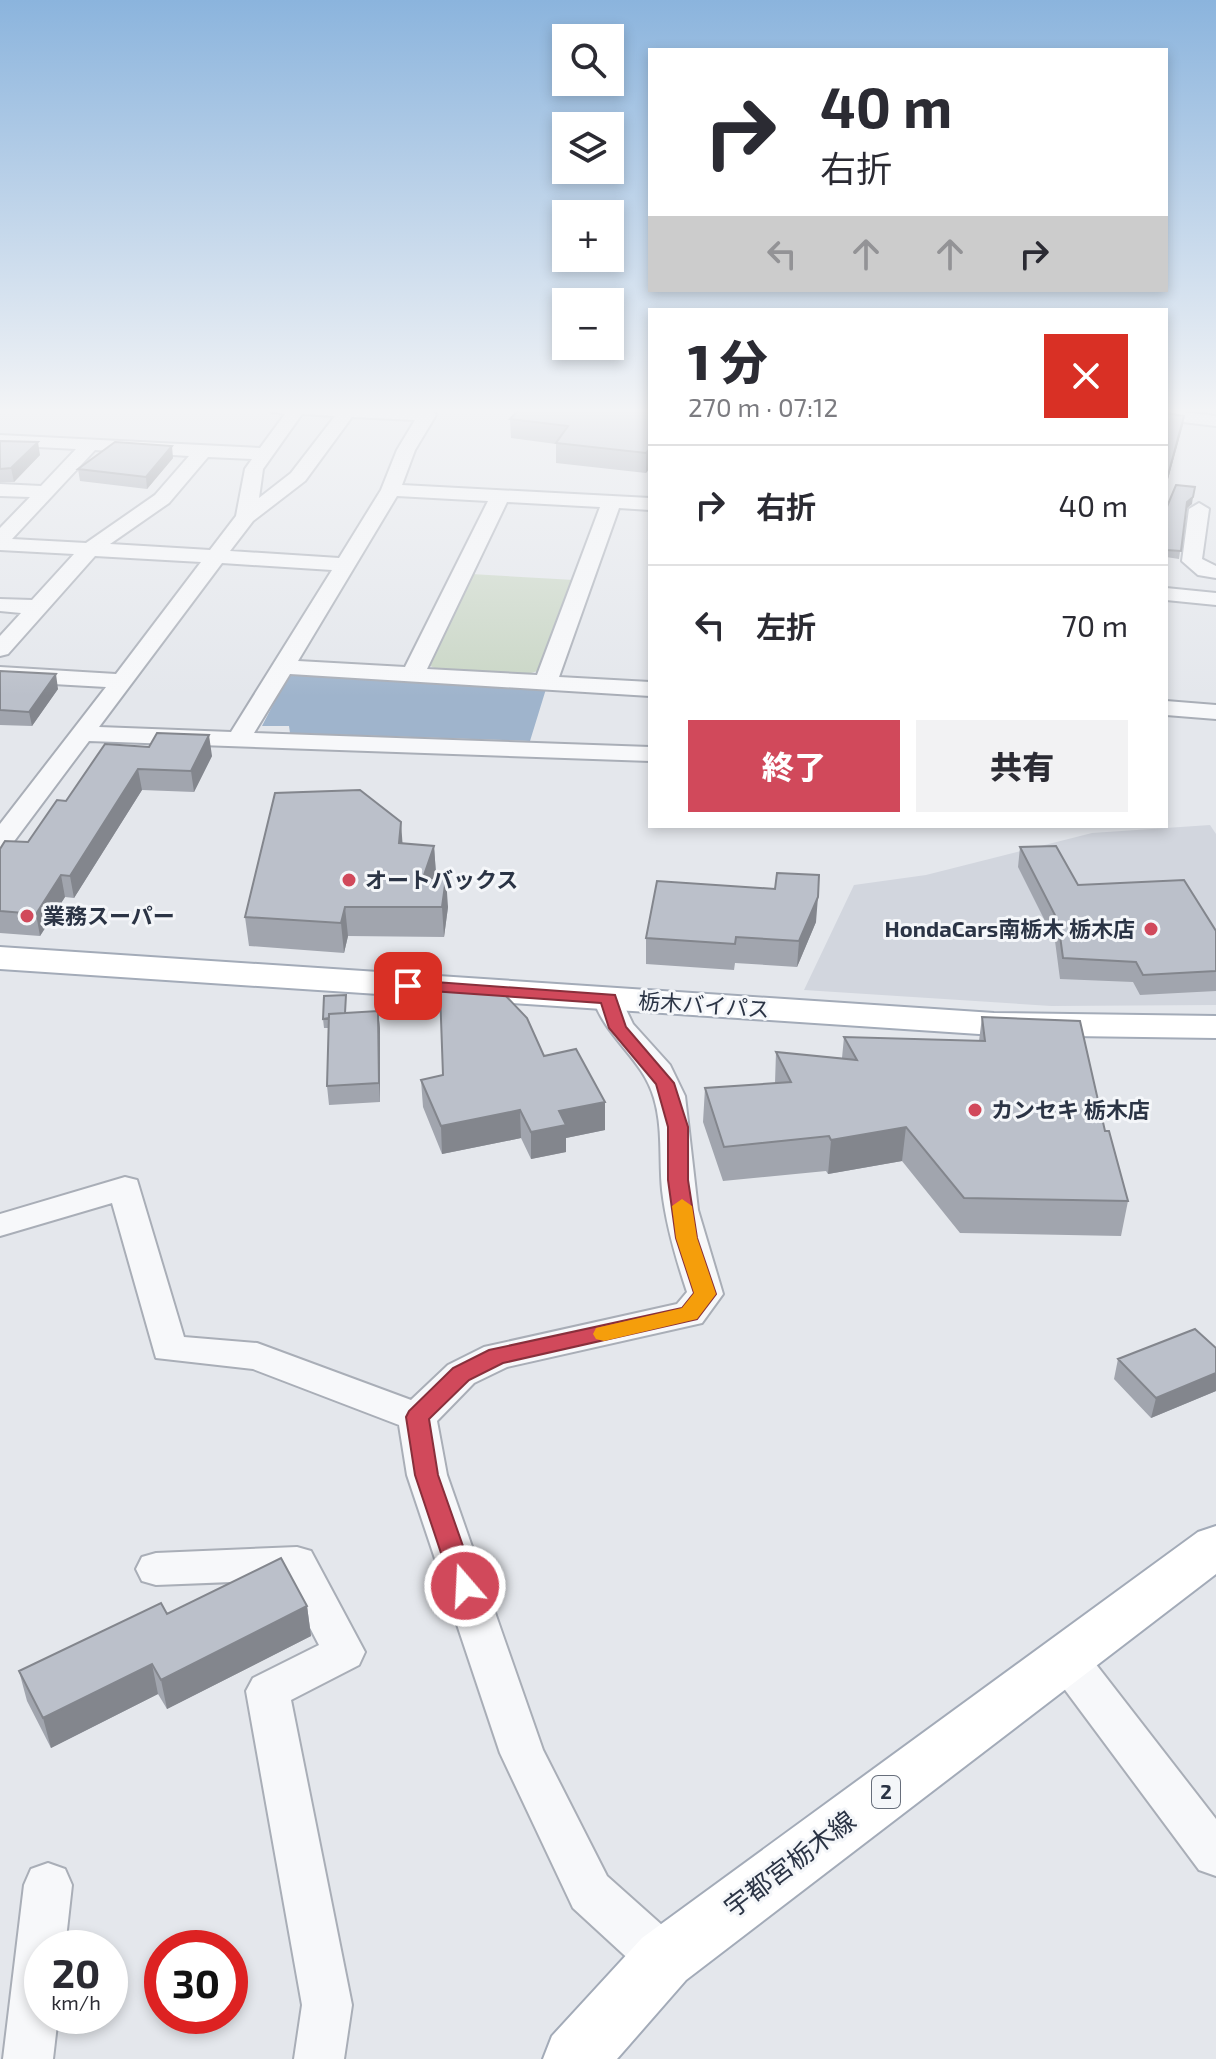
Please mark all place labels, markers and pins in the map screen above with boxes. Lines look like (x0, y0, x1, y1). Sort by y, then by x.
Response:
place label: オートバックス (365, 866, 518, 892)
marker: オートバックス (340, 871, 358, 889)
place label: 業務スーパー (43, 902, 175, 928)
marker: 業務スーパー (18, 907, 36, 925)
place label: HondaCars南栃木 栃木店 (885, 915, 1135, 941)
marker: HondaCars南栃木 栃木店 (1142, 920, 1160, 938)
pin (374, 952, 442, 1020)
place label: カンセキ 栃木店 (991, 1096, 1150, 1122)
marker: カンセキ 栃木店 (966, 1101, 984, 1119)

